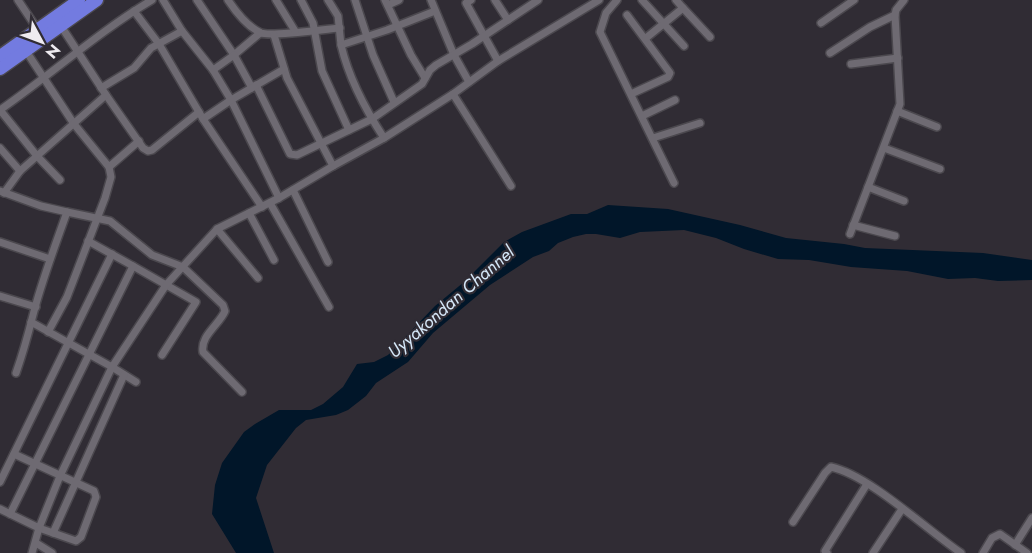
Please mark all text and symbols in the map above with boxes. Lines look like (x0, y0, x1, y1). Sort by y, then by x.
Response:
north arrow (12, 12, 72, 72)
text: N (40, 39, 66, 64)
water label: Uyyakondan Channel (382, 239, 521, 364)

